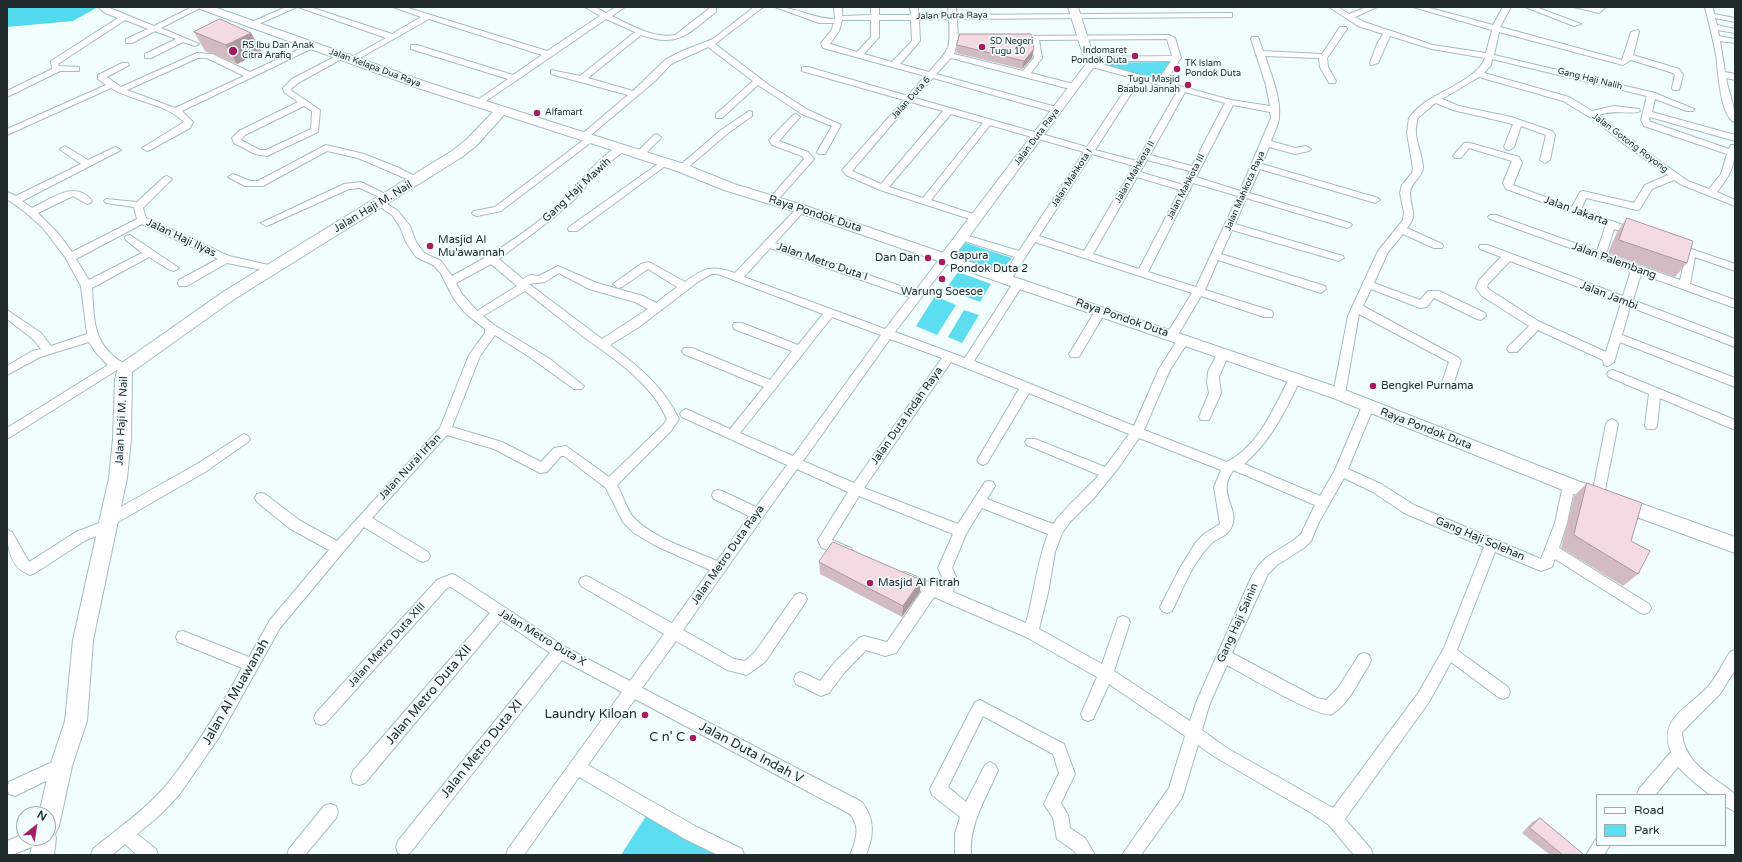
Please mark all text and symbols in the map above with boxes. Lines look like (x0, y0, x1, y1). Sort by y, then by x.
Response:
street label: Jalan Putra Raya (916, 10, 988, 22)
place label: SD Negeri Tugu 10 (990, 37, 1033, 58)
place label: RS Ibu Dan Anak Citra Arafiq (242, 41, 314, 62)
marker: SD Negeri Tugu 10 (977, 42, 987, 52)
marker: RS Ibu Dan Anak Citra Arafiq (227, 45, 239, 57)
street label: Jalan Kelapa Dua Raya (328, 46, 422, 90)
place label: Indomaret Pondok Duta (1071, 46, 1127, 67)
marker: Indomaret Pondok Duta (1130, 51, 1140, 61)
place label: TK Islam Pondok Duta (1185, 59, 1241, 80)
marker: TK Islam Pondok Duta (1172, 64, 1182, 74)
street label: Gang Haji Nalih (1557, 66, 1623, 92)
street label: Jalan Duta 6 (889, 75, 933, 121)
place label: Tugu Masjid Baabul Jannah (1117, 75, 1180, 96)
marker: Tugu Masjid Baabul Jannah (1183, 80, 1193, 90)
street label: Jalan Duta Raya (1012, 106, 1062, 168)
marker: Alfamart (532, 108, 542, 118)
place label: Alfamart (545, 108, 582, 118)
street label: Jalan Gotong Royong (1590, 111, 1670, 175)
street label: Jalan Mahkota II (1113, 139, 1157, 205)
street label: Jalan Mahkota I (1049, 147, 1095, 209)
street label: Jalan Mahkota Raya (1223, 150, 1267, 232)
street label: Jalan Mahkota III (1165, 152, 1207, 222)
street label: Gang Haji Mawih (540, 155, 614, 225)
street label: Jalan Haji M. Nail (331, 178, 415, 236)
street label: Raya Pondok Duta (767, 193, 863, 235)
street label: Jalan Jakarta (1542, 193, 1610, 229)
street label: Jalan Haji Ilyas (144, 216, 218, 260)
place label: Masjid Al Mu'awannah (438, 233, 505, 259)
street label: Jalan Metro Duta I (775, 240, 869, 284)
street label: Jalan Palembang (1570, 240, 1658, 282)
marker: Masjid Al Mu'awannah (425, 241, 435, 251)
place label: Gapura Pondok Duta 2 (950, 249, 1028, 275)
place label: Dan Dan (875, 251, 920, 265)
marker: Dan Dan (923, 253, 933, 263)
marker: Gapura Pondok Duta 2 (937, 257, 947, 267)
marker: Warung Soesoe (937, 274, 947, 284)
street label: Jalan Jambi (1578, 279, 1640, 313)
place label: Warung Soesoe (901, 285, 983, 299)
street label: Raya Pondok Duta (1074, 296, 1170, 340)
street label: Jalan Duta Indah Raya (868, 365, 946, 467)
street label: Jalan Haji M. Nail (113, 376, 131, 466)
place label: Bengkel Purnama (1381, 379, 1474, 393)
marker: Bengkel Purnama (1368, 381, 1378, 391)
street label: Raya Pondok Duta (1378, 405, 1474, 453)
street label: Jalan Nural Irfan (376, 431, 444, 503)
street label: Jalan Metro Duta Raya (689, 503, 767, 607)
street label: Gang Haji Solehan (1433, 514, 1527, 564)
place label: Masjid Al Fitrah (878, 576, 960, 590)
marker: Masjid Al Fitrah (865, 578, 875, 588)
street label: Gang Haji Sainin (1215, 581, 1261, 665)
street label: Jalan Metro Duta XIII (346, 600, 428, 690)
street label: Jalan Metro Duta X (496, 607, 588, 669)
street label: Jalan Al Muawanah (199, 636, 273, 748)
street label: Jalan Metro Duta XII (383, 642, 475, 748)
street label: Jalan Metro Duta XI (438, 697, 526, 801)
place label: Laundry Kiloan (545, 707, 637, 723)
marker: Laundry Kiloan (640, 710, 650, 720)
street label: Jalan Duta Indah V (696, 719, 806, 787)
place label: C n' C (649, 730, 685, 746)
marker: C n' C (688, 733, 698, 743)
legend (1596, 794, 1726, 846)
text: Road (1634, 803, 1664, 817)
north arrow (16, 806, 56, 846)
text: N (35, 808, 49, 824)
text: Park (1634, 823, 1660, 837)

